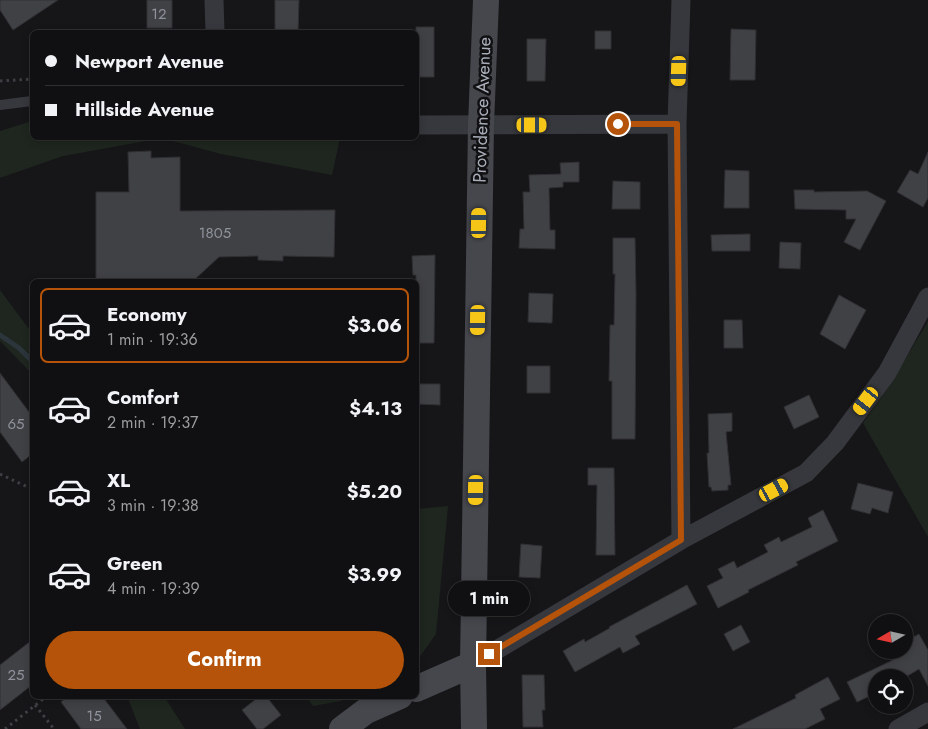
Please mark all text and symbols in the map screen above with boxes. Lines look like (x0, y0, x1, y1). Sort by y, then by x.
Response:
house number: 12 (151, 3, 167, 25)
street label: Providence Avenue (466, 37, 498, 183)
text: Newport Avenue (75, 48, 224, 75)
car (670, 56, 687, 86)
text: Hillside Avenue (75, 96, 214, 123)
route start (607, 113, 629, 135)
car (517, 118, 547, 133)
car (471, 208, 486, 238)
house number: 1805 (199, 222, 231, 244)
text: Economy (107, 301, 187, 328)
icon: car (47, 303, 92, 348)
car (470, 305, 485, 335)
text: $3.06 (347, 312, 402, 339)
text: 1 min · 19:36 (107, 328, 198, 351)
text: Comfort (107, 384, 179, 411)
car (850, 385, 881, 417)
icon: car (47, 386, 92, 431)
text: $4.13 (349, 395, 402, 422)
text: 2 min · 19:37 (107, 411, 198, 434)
house number: 65 (7, 413, 25, 435)
text: XL (107, 467, 130, 494)
icon: car (47, 469, 92, 514)
car (468, 475, 483, 505)
car (757, 476, 790, 504)
text: $5.20 (347, 478, 402, 505)
text: 3 min · 19:38 (107, 494, 199, 517)
text: Green (107, 550, 163, 577)
icon: car (47, 552, 92, 597)
text: $3.99 (347, 561, 402, 588)
text: 4 min · 19:39 (107, 577, 200, 600)
callout: 1 min (448, 582, 530, 616)
text: 1 min (469, 587, 509, 610)
north arrow (868, 614, 912, 659)
map controls (868, 614, 913, 714)
button: Confirm (45, 631, 404, 689)
route end (478, 643, 500, 665)
house number: 25 (8, 664, 25, 686)
button: locate (868, 669, 913, 714)
house number: 15 (86, 705, 102, 727)

